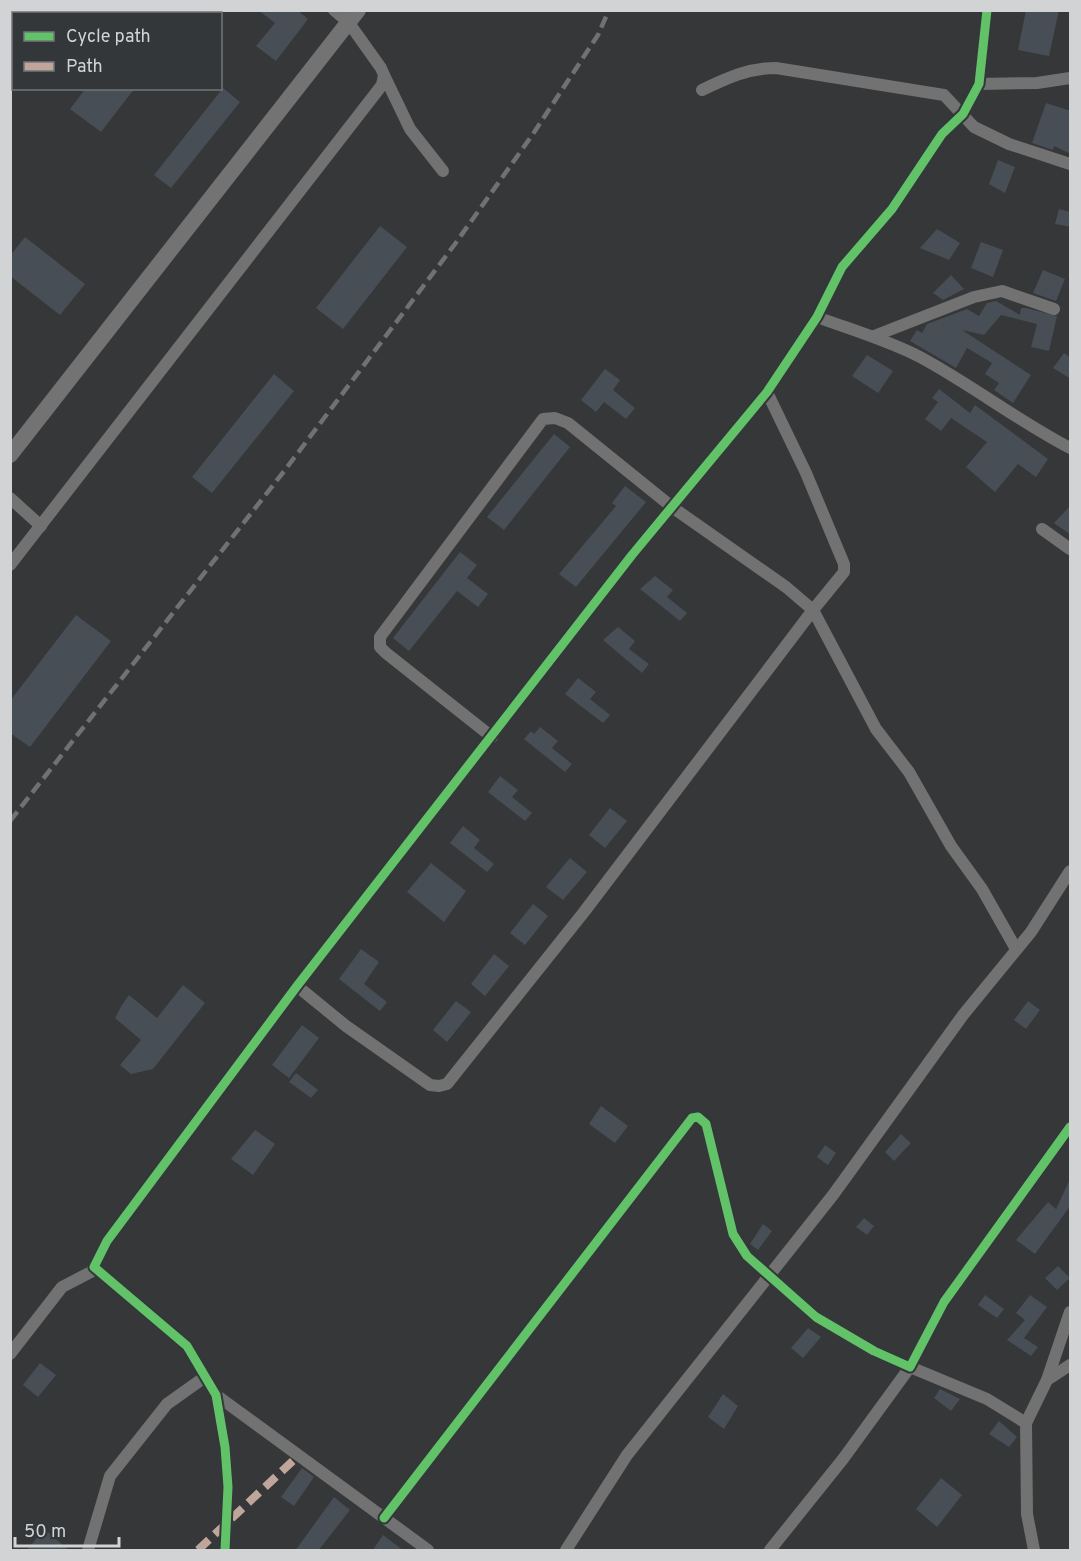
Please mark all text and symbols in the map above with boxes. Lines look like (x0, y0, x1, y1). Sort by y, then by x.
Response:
legend (12, 12, 222, 90)
text: Cycle path (66, 26, 151, 49)
text: Path (66, 56, 103, 79)
scale bar (15, 1510, 118, 1548)
text: 50 m (24, 1521, 66, 1544)

